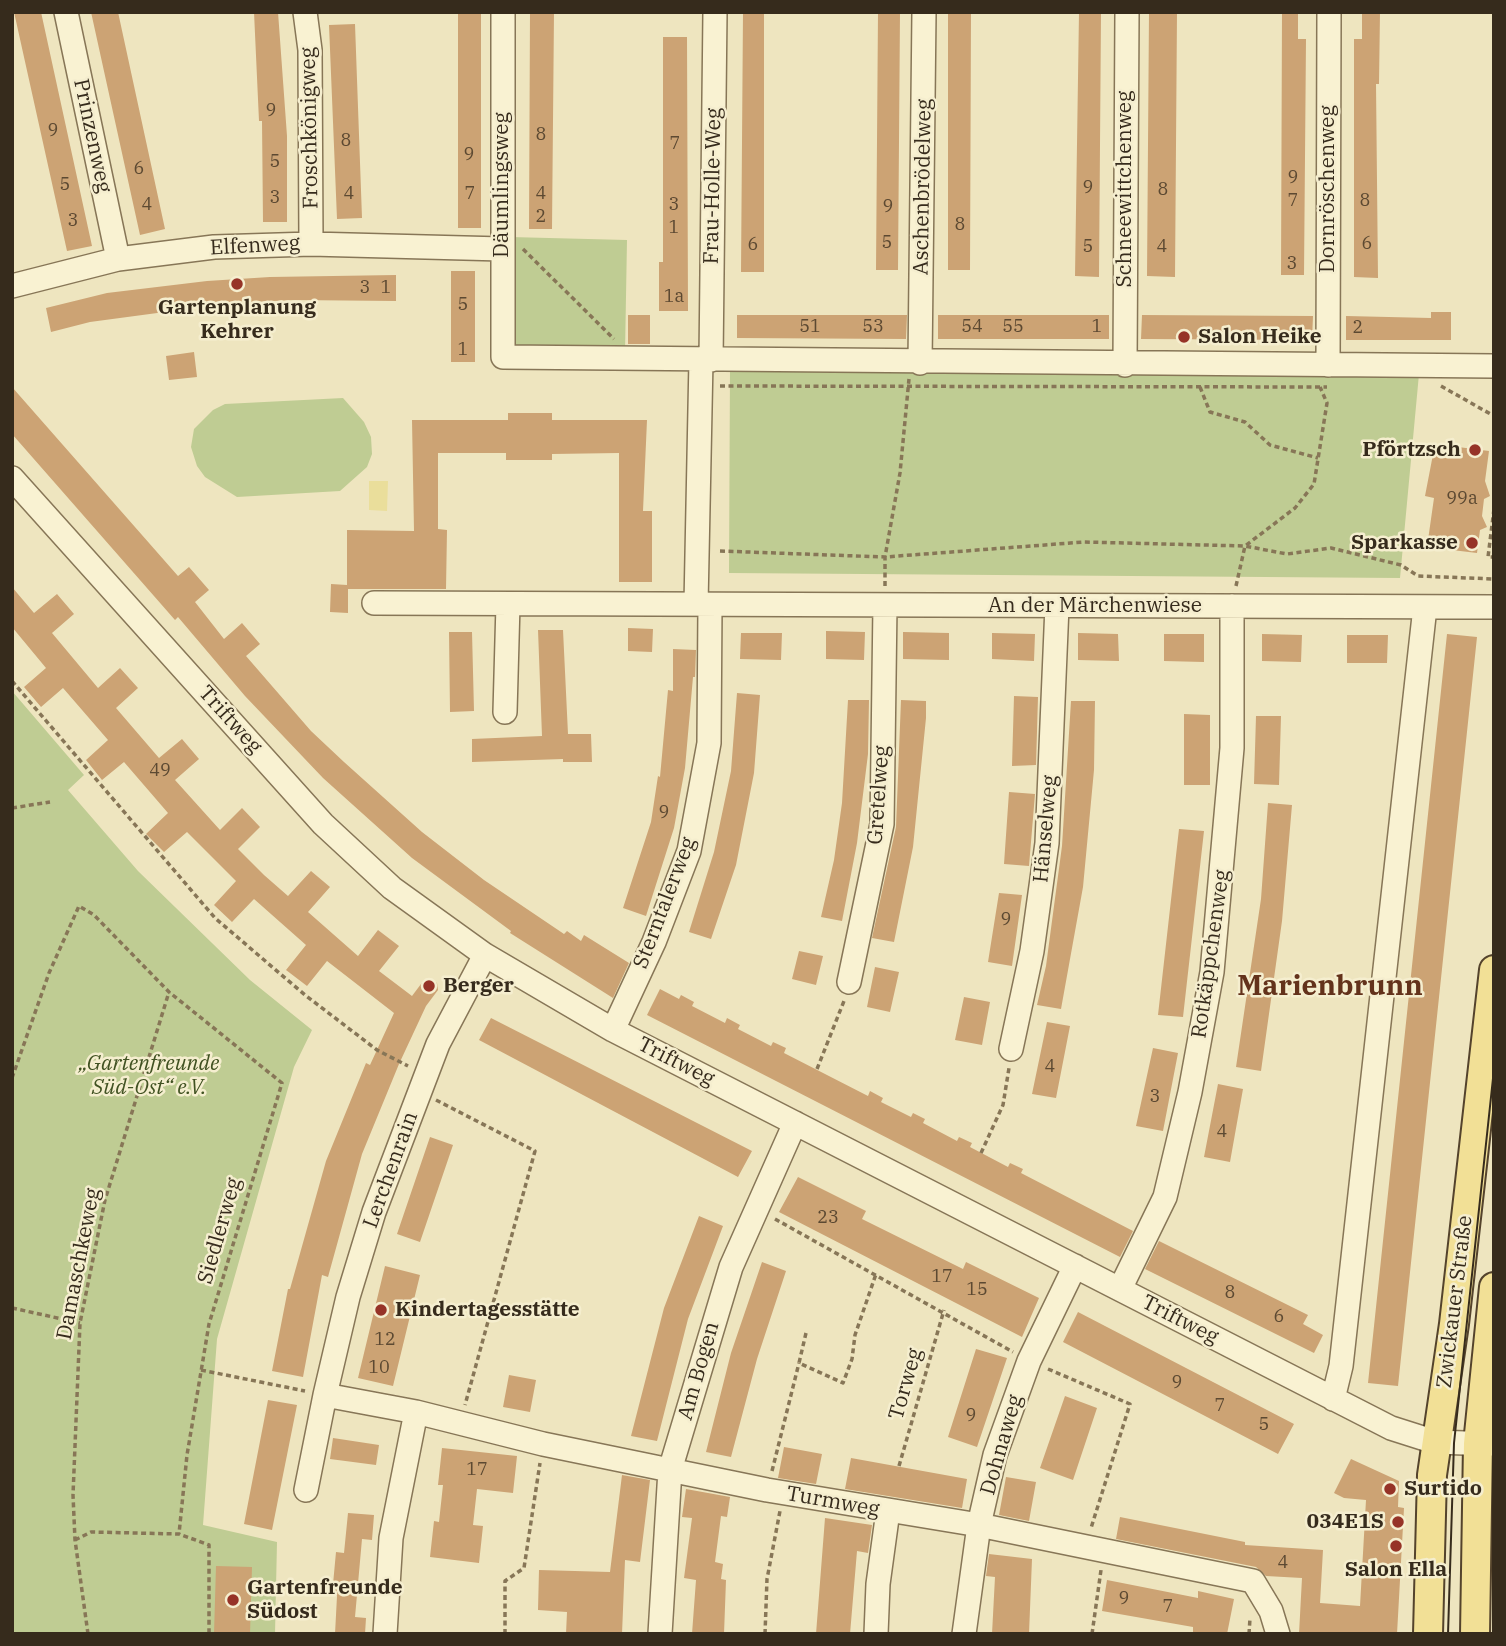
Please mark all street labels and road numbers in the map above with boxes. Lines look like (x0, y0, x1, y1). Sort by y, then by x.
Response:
street label: Froschkönigweg (296, 47, 324, 209)
street label: Prinzenweg (68, 77, 116, 195)
street label: Schneewittchenweg (1112, 90, 1138, 288)
street label: Aschenbrödelweg (909, 99, 937, 275)
street label: Dornröschenweg (1315, 105, 1341, 273)
street label: Frau-Holle-Weg (699, 107, 727, 265)
street label: Däumlingsweg (489, 112, 515, 258)
street label: Elfenweg (209, 231, 301, 261)
street label: An der Märchenwiese (988, 593, 1202, 619)
street label: Triftweg (193, 681, 267, 759)
street label: Gretelweg (863, 744, 895, 846)
street label: Hänselweg (1029, 774, 1063, 884)
street label: Sterntalerweg (628, 834, 702, 972)
street label: Rotkäppchenweg (1187, 868, 1235, 1040)
street label: Triftweg (633, 1032, 719, 1092)
street label: Lerchenrain (358, 1108, 424, 1232)
street label: Siedlerweg (193, 1175, 247, 1287)
street label: Damaschkeweg (52, 1186, 106, 1342)
street label: Zwickauer Straße (1432, 1214, 1478, 1390)
street label: Triftweg (1137, 1290, 1223, 1350)
street label: Am Bogen (673, 1319, 725, 1423)
street label: Torweg (884, 1345, 928, 1423)
street label: Dohnaweg (976, 1392, 1028, 1498)
street label: Turmweg (784, 1481, 882, 1523)

